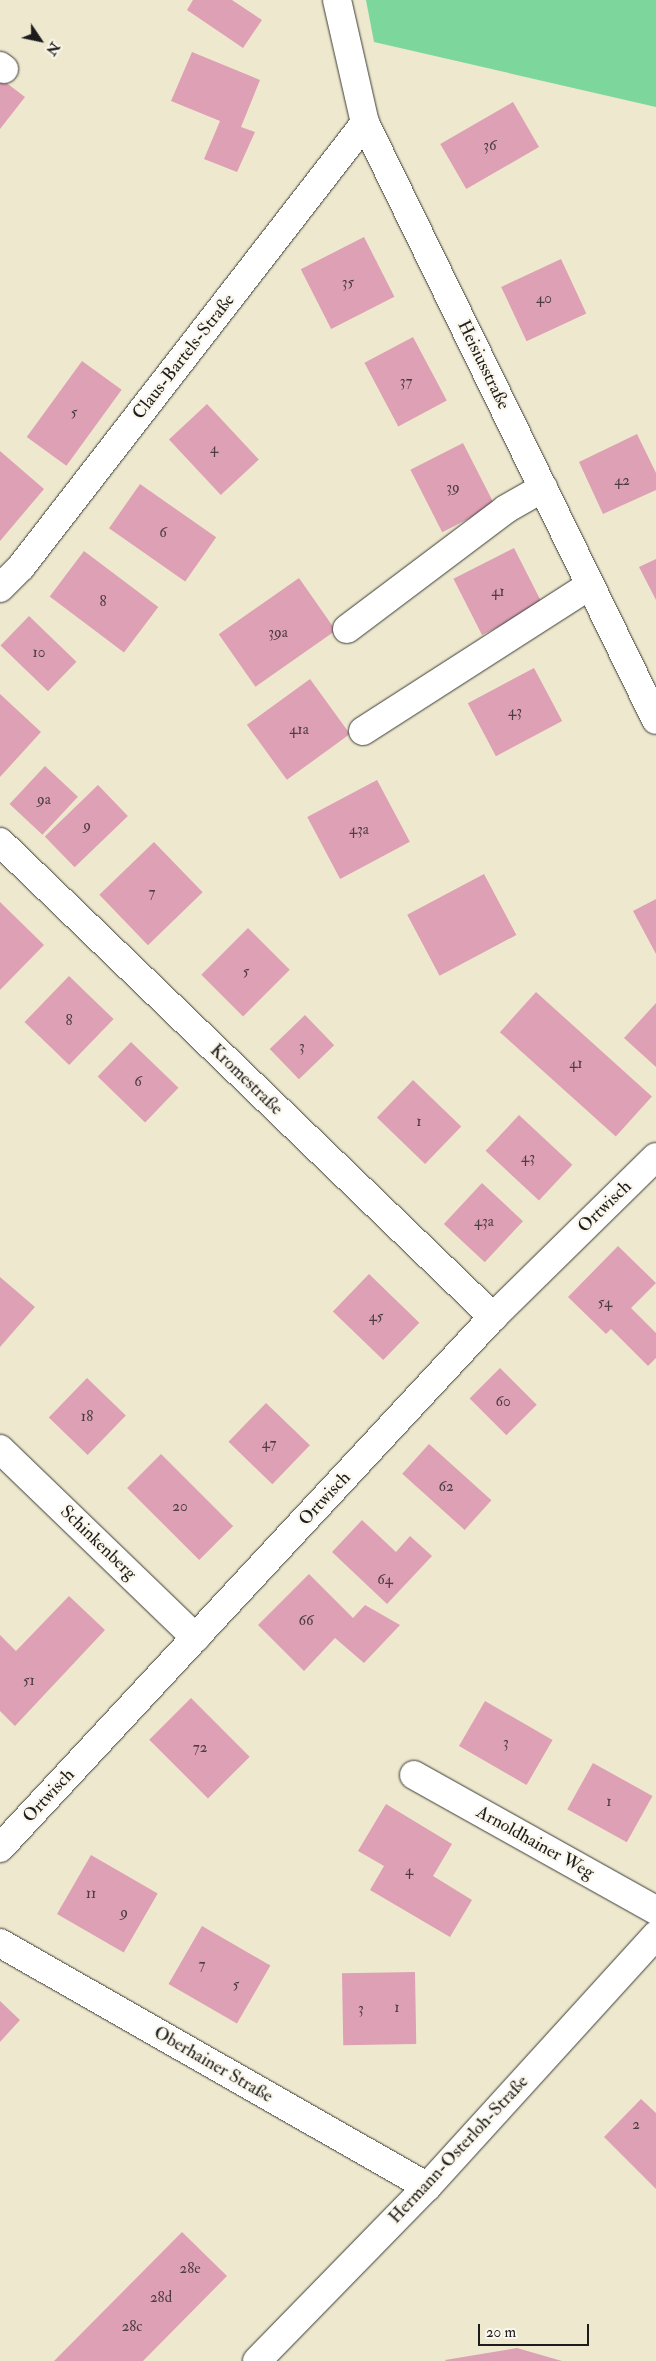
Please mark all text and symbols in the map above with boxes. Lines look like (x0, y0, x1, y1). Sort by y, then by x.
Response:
north arrow (15, 15, 65, 65)
text: N (42, 39, 63, 59)
house number: 36 (483, 137, 497, 155)
house number: 35 (342, 274, 354, 292)
street label: Claus-Bartels-Straße (128, 290, 240, 424)
house number: 40 (536, 290, 552, 308)
street label: Heisiusstraße (452, 317, 514, 413)
house number: 37 (400, 373, 412, 391)
house number: 5 (71, 404, 77, 422)
house number: 4 (210, 440, 218, 458)
house number: 42 (614, 472, 630, 490)
house number: 39 (446, 479, 460, 497)
house number: 6 (159, 524, 167, 542)
house number: 41 (491, 583, 505, 601)
house number: 8 (99, 593, 107, 611)
house number: 39a (268, 624, 288, 642)
house number: 10 (33, 644, 45, 662)
house number: 43 (508, 703, 522, 721)
house number: 41a (289, 721, 309, 739)
house number: 9a (37, 791, 51, 809)
house number: 9 (83, 817, 91, 835)
house number: 43a (349, 821, 369, 839)
house number: 7 (149, 884, 155, 902)
house number: 5 (243, 963, 249, 981)
house number: 8 (65, 1012, 73, 1030)
house number: 3 (299, 1038, 305, 1056)
street label: Kromestraße (205, 1040, 287, 1120)
house number: 41 (569, 1055, 583, 1073)
house number: 6 (134, 1073, 142, 1091)
house number: 1 (416, 1113, 422, 1131)
house number: 43 (521, 1149, 535, 1167)
street label: Ortwisch (574, 1176, 636, 1238)
house number: 43a (474, 1213, 494, 1231)
house number: 54 (598, 1294, 612, 1312)
house number: 45 (369, 1308, 383, 1326)
house number: 60 (495, 1393, 511, 1411)
house number: 18 (81, 1408, 93, 1426)
house number: 47 (262, 1435, 276, 1453)
street label: Ortwisch (295, 1468, 355, 1530)
house number: 62 (438, 1478, 454, 1496)
house number: 20 (172, 1498, 188, 1516)
street label: Schinkenberg (55, 1501, 141, 1585)
house number: 64 (377, 1571, 393, 1589)
house number: 66 (298, 1612, 314, 1630)
house number: 51 (23, 1672, 35, 1690)
house number: 3 (503, 1734, 509, 1752)
house number: 72 (193, 1739, 207, 1757)
street label: Ortwisch (19, 1765, 79, 1827)
house number: 1 (606, 1793, 612, 1811)
street label: Arnoldhainer Weg (472, 1802, 598, 1884)
house number: 4 (405, 1862, 413, 1880)
house number: 11 (86, 1885, 96, 1903)
house number: 9 (120, 1904, 128, 1922)
house number: 7 (199, 1956, 205, 1974)
house number: 5 (233, 1976, 239, 1994)
house number: 1 (394, 1999, 400, 2017)
house number: 3 (358, 2000, 364, 2018)
street label: Oberhainer Straße (150, 2022, 276, 2108)
street label: Hermann-Osterloh-Straße (385, 2072, 533, 2228)
house number: 2 (632, 2116, 640, 2134)
house number: 28e (180, 2260, 200, 2278)
house number: 28d (150, 2289, 172, 2307)
scale bar (481, 2314, 592, 2346)
house number: 28c (122, 2318, 142, 2336)
text: 20 m (486, 2323, 516, 2342)

